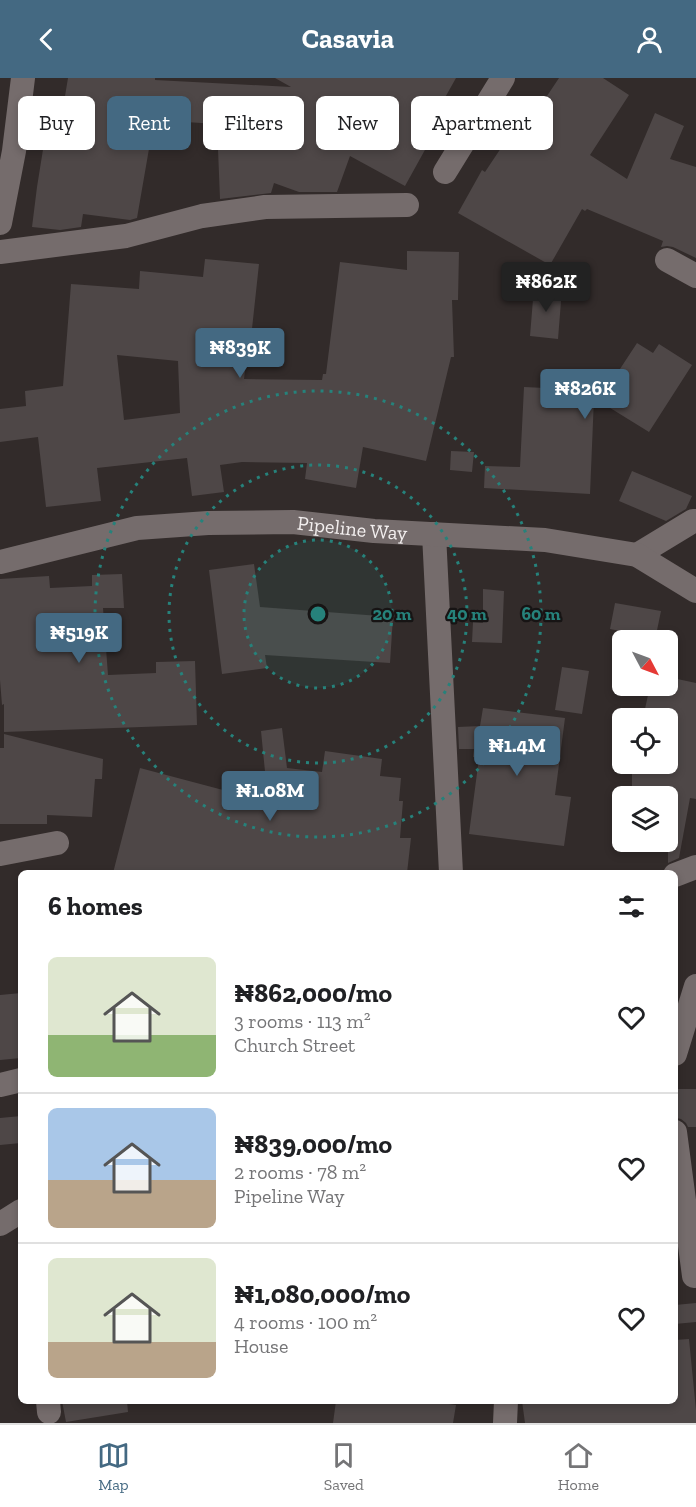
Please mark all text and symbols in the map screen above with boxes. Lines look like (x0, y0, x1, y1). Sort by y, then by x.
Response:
icon: back (30, 23, 63, 56)
text: Casavia (302, 23, 394, 55)
icon: person (633, 23, 666, 56)
chip: Buy (18, 96, 95, 150)
chip: Rent (107, 96, 191, 150)
chip: Filters (203, 96, 304, 150)
chip: New (316, 96, 399, 150)
chip: Apartment (411, 96, 553, 150)
pin: ₦862K (504, 262, 588, 313)
text: ₦862K (515, 269, 577, 293)
pin: ₦839K (198, 328, 282, 379)
text: ₦839K (209, 335, 271, 359)
pin: ₦826K (543, 369, 627, 420)
text: ₦826K (554, 376, 616, 400)
street label: Pipeline Way (296, 511, 409, 545)
text: 20 m (372, 603, 412, 625)
text: 40 m (447, 603, 487, 625)
text: 60 m (521, 603, 561, 625)
centre of rings (308, 604, 328, 624)
pin: ₦519K (37, 613, 121, 664)
text: ₦519K (50, 620, 108, 644)
north arrow (612, 630, 678, 696)
map controls (612, 630, 678, 852)
button: locate (612, 708, 678, 774)
pin: ₦1.4M (475, 726, 559, 777)
text: ₦1.4M (488, 733, 546, 757)
pin: ₦1.08M (221, 771, 319, 822)
text: ₦1.08M (236, 778, 304, 802)
button: layers (612, 786, 678, 852)
text: 6 homes (48, 890, 143, 922)
icon: filters (615, 890, 648, 923)
text: ₦862,000/mo (234, 977, 392, 1009)
icon: home (96, 981, 168, 1053)
icon: heart (615, 1001, 648, 1034)
text: 3 rooms · 113 m² (234, 1009, 371, 1033)
text: Church Street (234, 1033, 355, 1057)
text: ₦839,000/mo (234, 1128, 392, 1160)
icon: home (96, 1132, 168, 1204)
icon: heart (615, 1152, 648, 1185)
text: 2 rooms · 78 m² (234, 1160, 366, 1184)
text: Pipeline Way (234, 1184, 344, 1208)
text: ₦1,080,000/mo (234, 1278, 410, 1310)
icon: home (96, 1282, 168, 1354)
icon: heart (615, 1302, 648, 1335)
text: 4 rooms · 100 m² (234, 1310, 377, 1334)
text: House (234, 1334, 288, 1358)
tab: Map (97, 1439, 130, 1494)
tab: Saved (324, 1439, 364, 1494)
tab: Home (558, 1439, 599, 1494)

